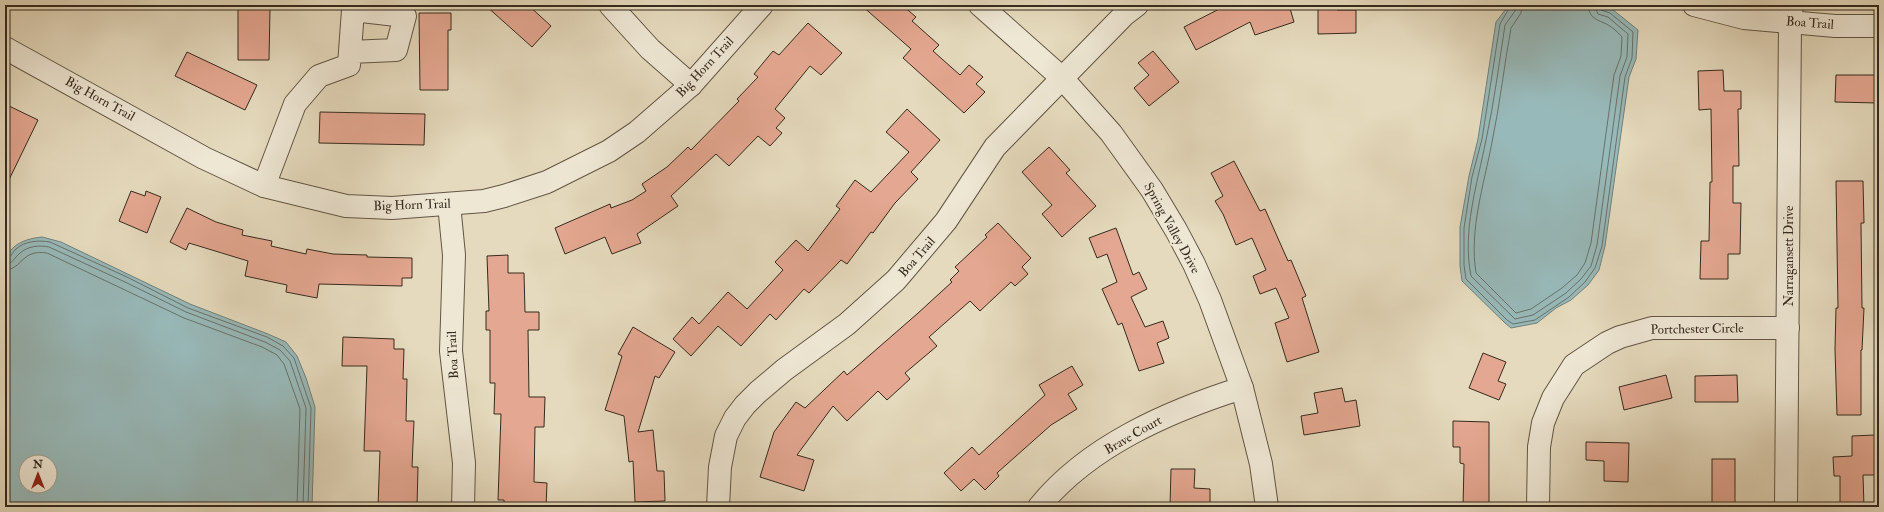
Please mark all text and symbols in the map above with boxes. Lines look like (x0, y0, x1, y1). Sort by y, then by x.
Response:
street label: Boa Trail (1785, 13, 1835, 33)
street label: Big Horn Trail (673, 33, 738, 101)
street label: Big Horn Trail (62, 73, 138, 125)
street label: Spring Valley Drive (1139, 180, 1204, 277)
street label: Big Horn Trail (373, 196, 452, 214)
street label: Narragansett Drive (1781, 205, 1797, 306)
street label: Boa Trail (895, 233, 939, 280)
street label: Portchester Circle (1650, 320, 1744, 338)
street label: Boa Trail (444, 330, 462, 379)
street label: Brave Court (1101, 412, 1165, 458)
north arrow (18, 454, 58, 494)
text: N (32, 458, 44, 471)

